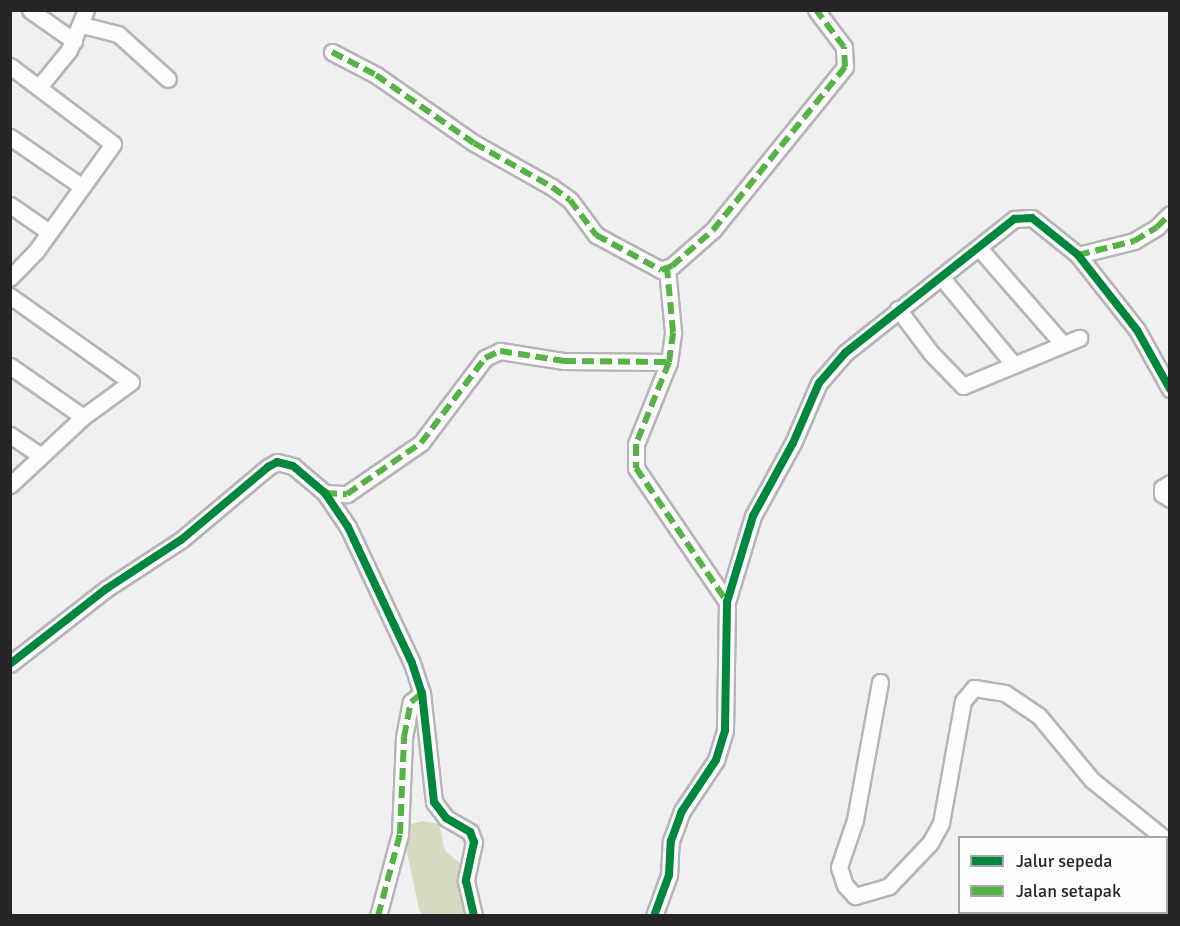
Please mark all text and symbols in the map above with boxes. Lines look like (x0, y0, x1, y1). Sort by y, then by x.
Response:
legend (958, 836, 1168, 914)
text: Jalur sepeda (1016, 850, 1112, 872)
text: Jalan setapak (1016, 880, 1121, 902)

